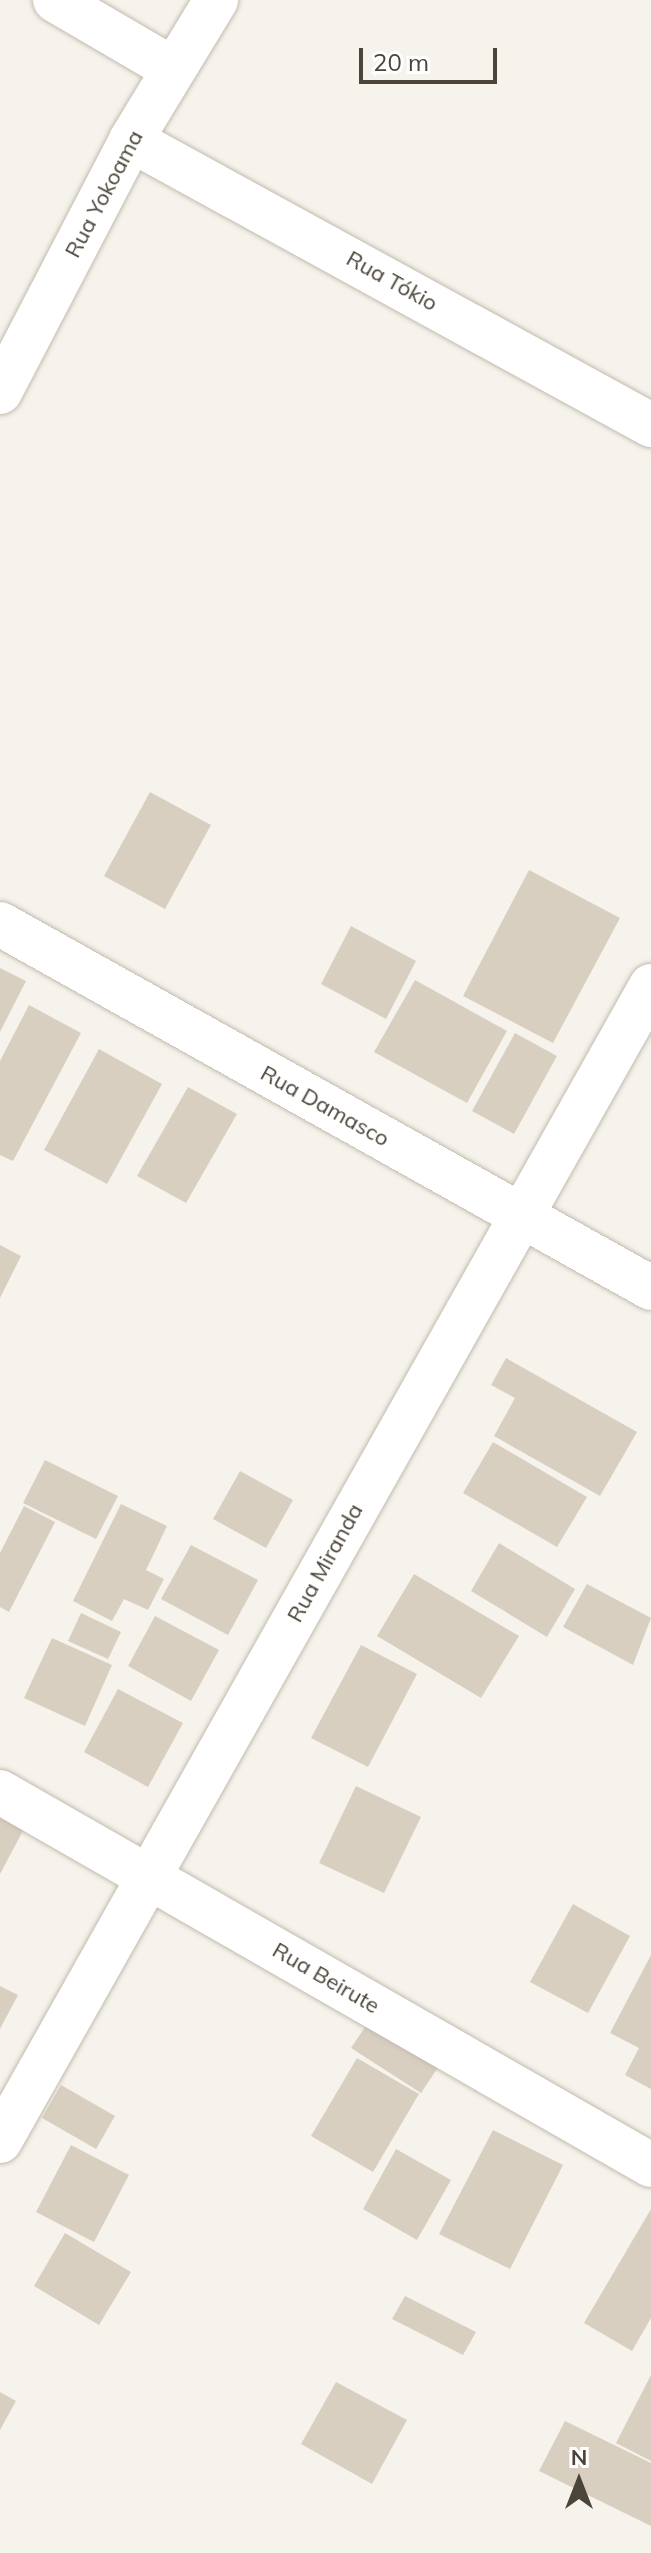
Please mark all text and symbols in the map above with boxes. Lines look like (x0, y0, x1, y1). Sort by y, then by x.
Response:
scale bar (363, 32, 501, 82)
text: 20 m (373, 47, 429, 77)
street label: Rua Yokoama (59, 126, 149, 262)
street label: Rua Tókio (342, 245, 442, 317)
street label: Rua Damasco (256, 1060, 394, 1152)
street label: Rua Miranda (282, 1499, 368, 1627)
street label: Rua Beirute (268, 1937, 384, 2019)
north arrow (539, 2441, 619, 2521)
text: N (571, 2443, 587, 2471)

